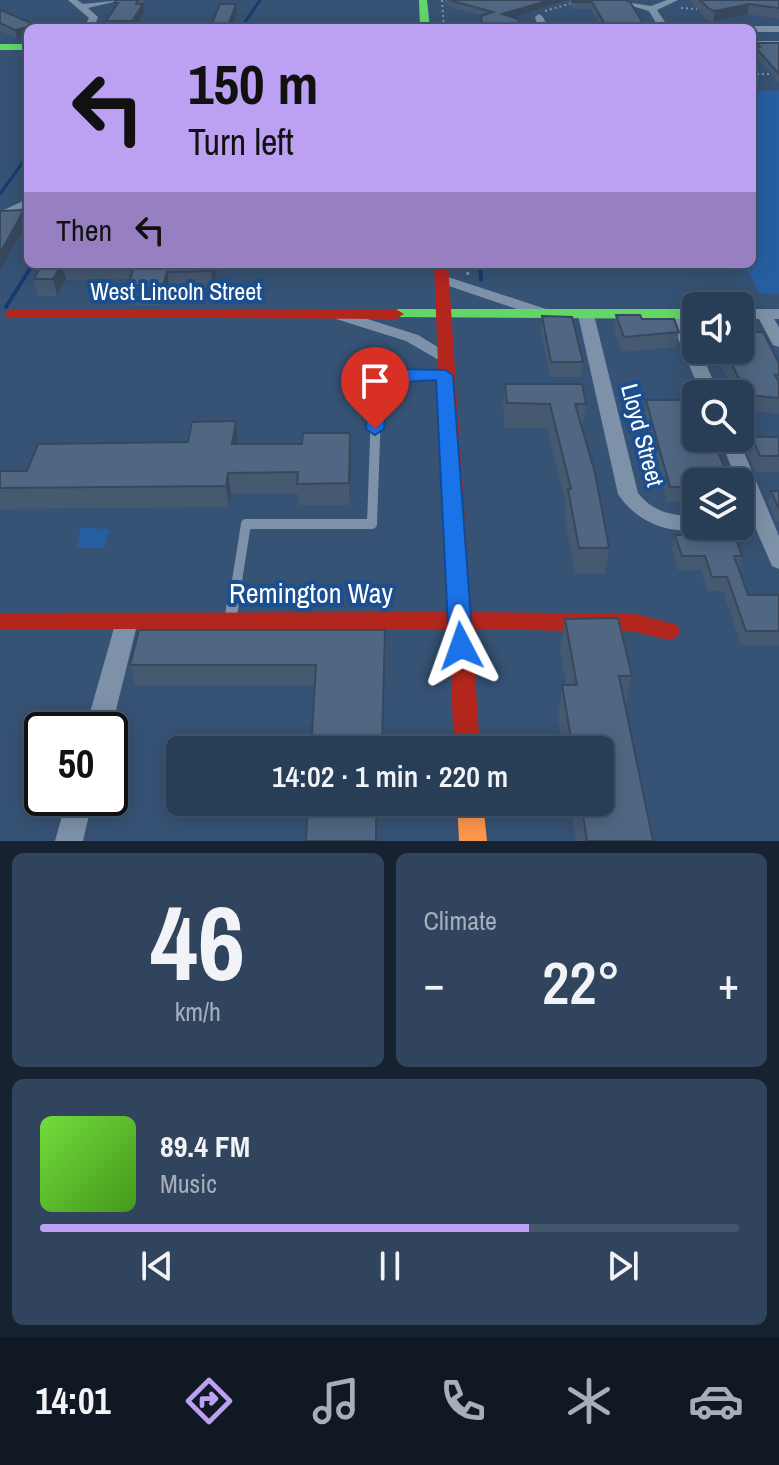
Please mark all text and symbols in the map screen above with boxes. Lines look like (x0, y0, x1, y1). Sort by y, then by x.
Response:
text: 150 m (188, 46, 318, 121)
icon: left (56, 56, 160, 160)
text: Turn left (188, 118, 294, 166)
icon: left (128, 208, 172, 252)
text: Then (56, 210, 112, 250)
street label: West Lincoln Street (90, 275, 262, 307)
map controls (682, 292, 754, 540)
button: sound (682, 292, 754, 364)
pin (341, 347, 409, 429)
icon: arrive (353, 359, 397, 403)
street label: Lloyd Street (614, 380, 672, 490)
button: search (682, 380, 754, 452)
button: layers (682, 468, 754, 540)
street label: Remington Way (229, 574, 393, 612)
position arrow (419, 604, 503, 688)
speed limit sign: 50 (24, 712, 128, 816)
text: 14:02 · 1 min · 220 m (272, 756, 508, 796)
text: 46 (150, 872, 245, 1012)
text: Climate (424, 903, 497, 938)
text: 22° (542, 942, 621, 1023)
text: − (424, 953, 445, 1013)
text: + (718, 953, 739, 1013)
text: km/h (175, 994, 221, 1029)
text: 89.4 FM (160, 1126, 250, 1166)
text: Music (160, 1166, 217, 1201)
icon: previous (135, 1244, 179, 1288)
icon: pause (368, 1244, 412, 1288)
icon: next (601, 1244, 645, 1288)
icon: directions (181, 1373, 237, 1429)
icon: music (308, 1373, 364, 1429)
icon: phone (435, 1373, 491, 1429)
icon: climate (561, 1373, 617, 1429)
icon: car (688, 1373, 744, 1429)
text: 14:01 (35, 1377, 111, 1425)

